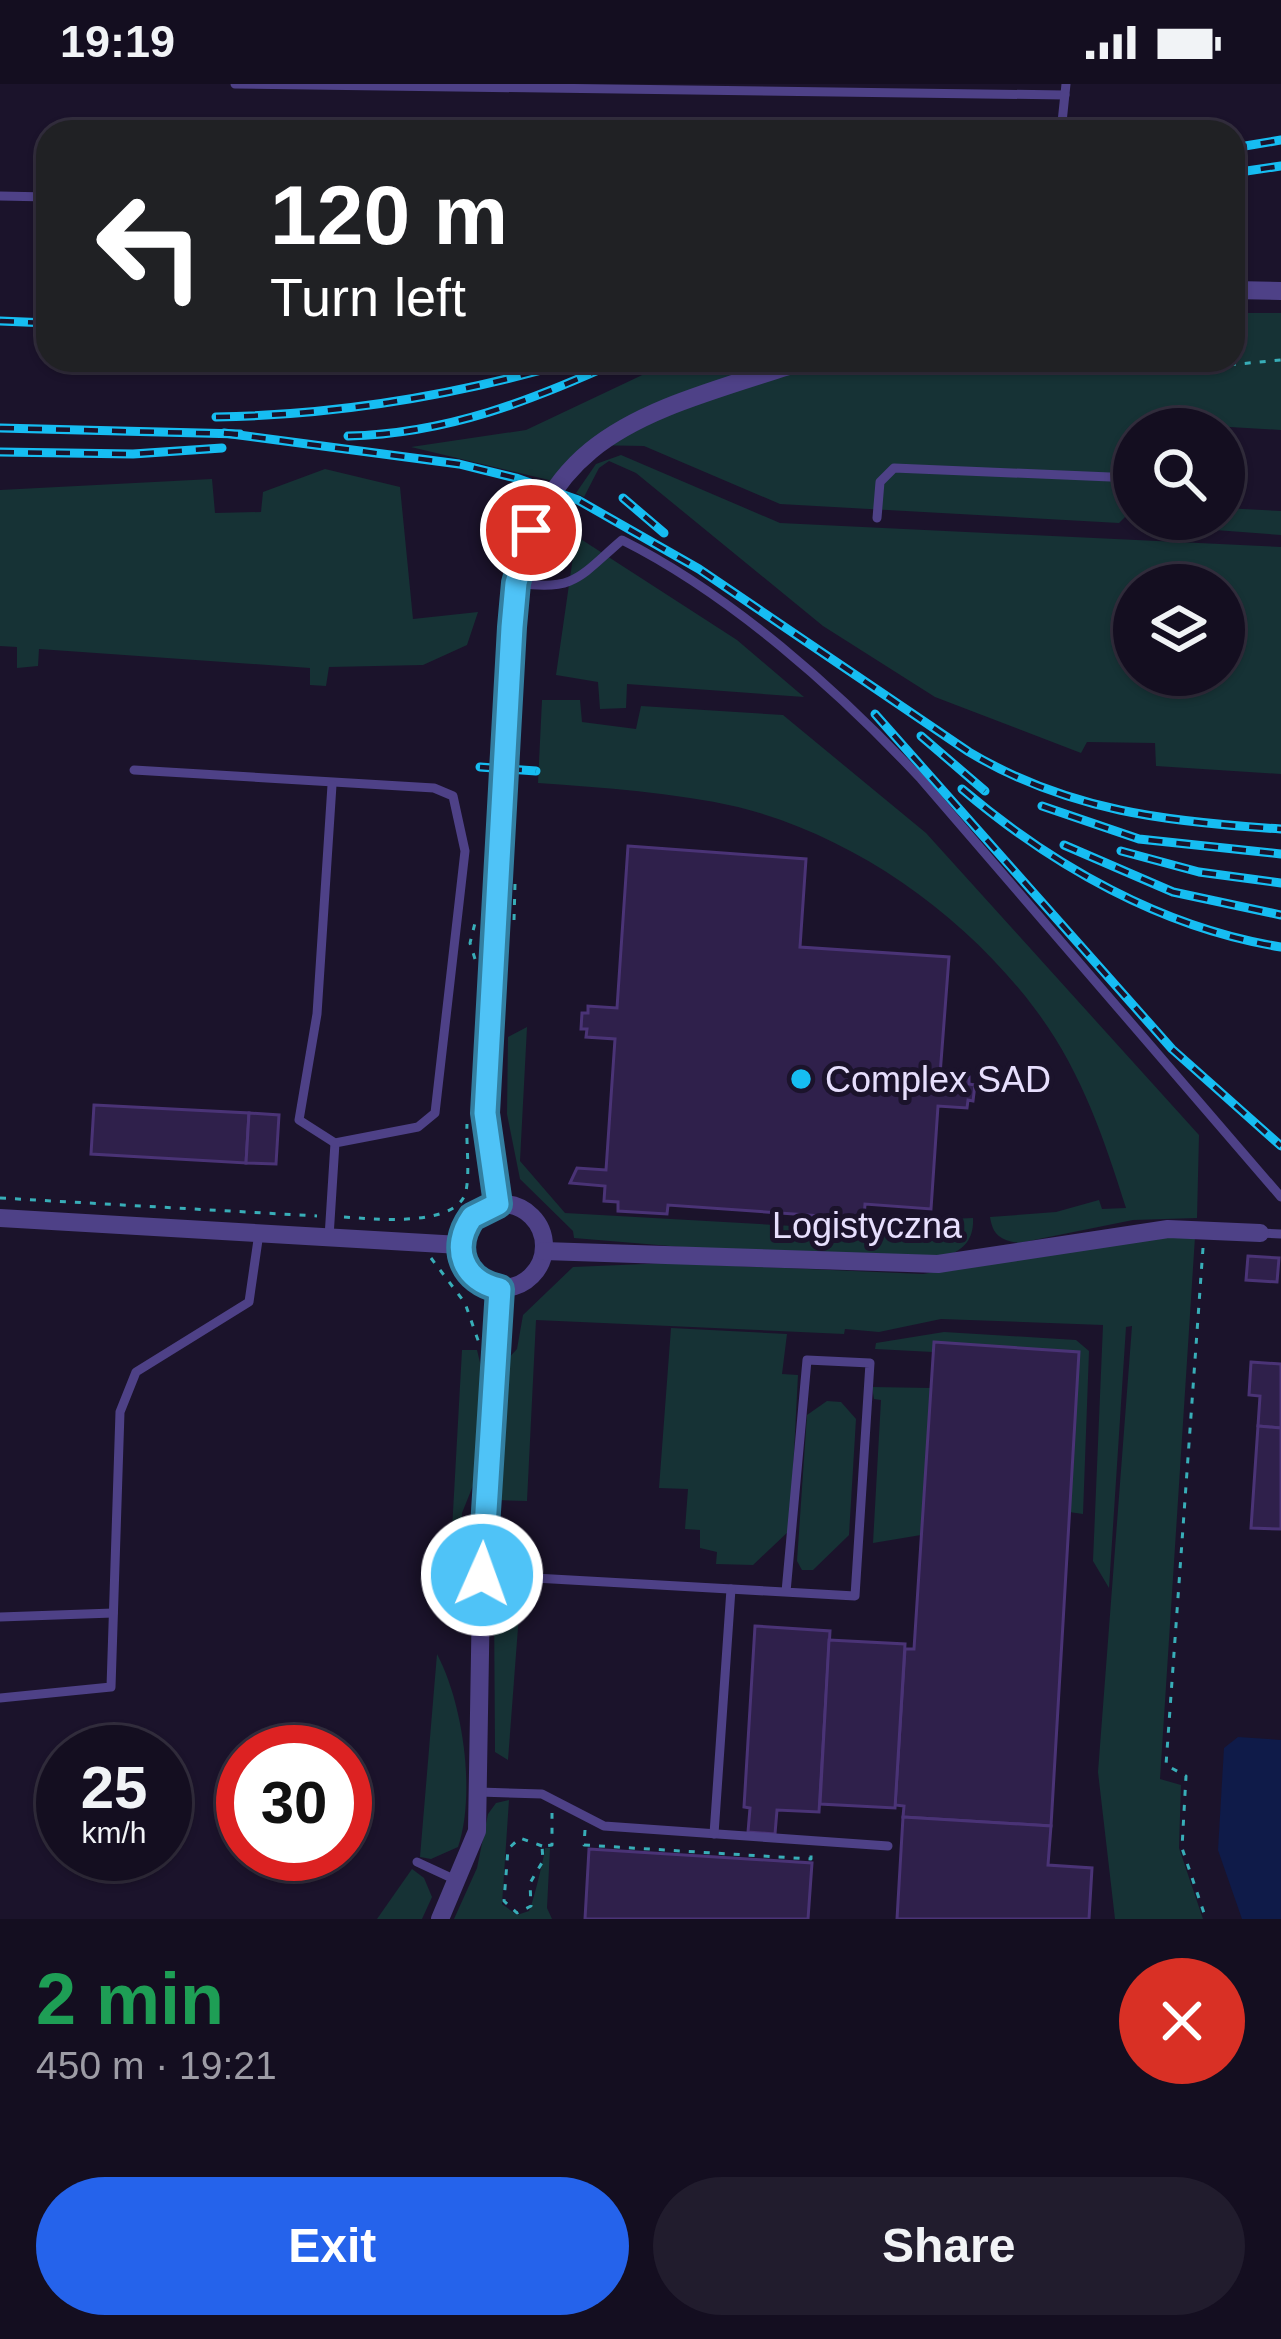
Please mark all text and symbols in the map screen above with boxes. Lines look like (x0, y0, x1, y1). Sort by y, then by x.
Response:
text: 19:19 (60, 16, 175, 67)
icon: left (72, 168, 228, 324)
text: 120 m (270, 168, 508, 262)
text: Turn left (270, 267, 466, 327)
map controls (1113, 408, 1245, 696)
button: search (1113, 408, 1245, 540)
pin (480, 479, 582, 581)
icon: arrive (498, 497, 564, 563)
button: layers (1113, 564, 1245, 696)
place label: Complex SAD (825, 1059, 1051, 1100)
marker: Complex SAD (788, 1066, 814, 1092)
street label: Logistyczna (772, 1205, 963, 1246)
position arrow (419, 1512, 545, 1638)
speed limit sign: 30 (216, 1725, 372, 1881)
text: 25 (81, 1754, 147, 1821)
text: km/h (81, 1816, 147, 1849)
button: close (1119, 1958, 1245, 2084)
text: 2 min (36, 1959, 224, 2039)
text: 450 m · 19:21 (36, 2044, 277, 2087)
button: Exit (36, 2177, 629, 2315)
button: Share (653, 2177, 1245, 2315)

